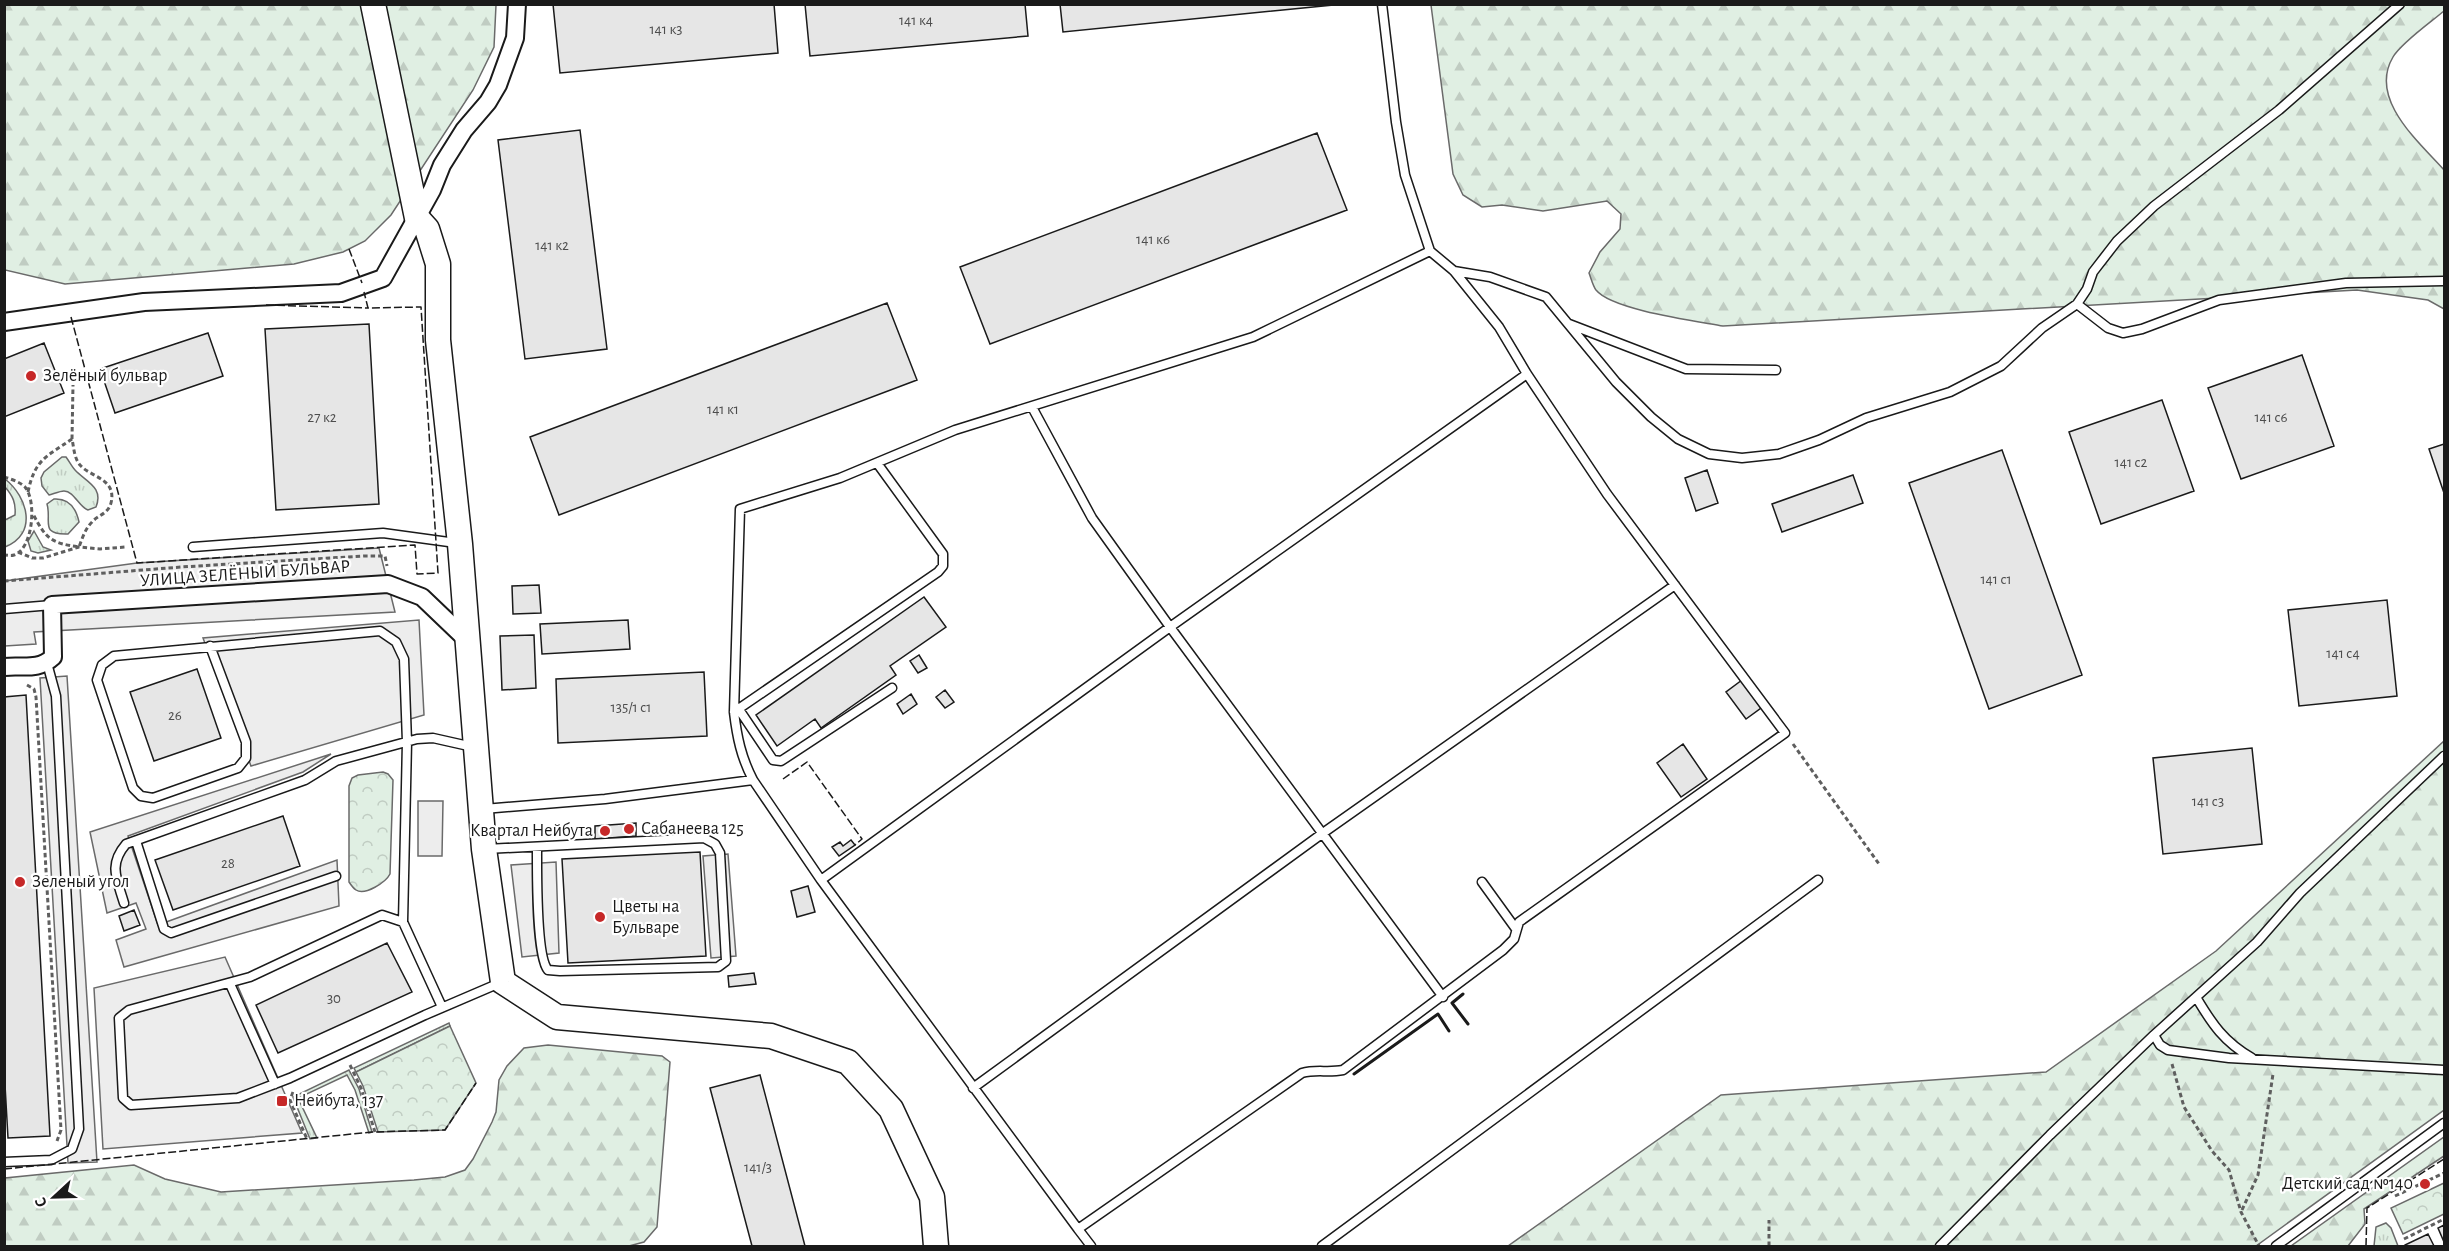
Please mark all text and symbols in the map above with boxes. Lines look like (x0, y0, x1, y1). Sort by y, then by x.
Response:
house number: 141 к4 (899, 13, 933, 28)
house number: 141 к3 (649, 22, 683, 37)
house number: 141 к6 (1136, 232, 1170, 247)
house number: 141 к2 (535, 238, 569, 253)
place label: Зелёный бульвар (43, 366, 168, 385)
marker: Зелёный бульвар (24, 369, 38, 383)
house number: 141 к1 (707, 402, 739, 417)
house number: 27 к2 (307, 410, 337, 425)
house number: 141 с6 (2254, 410, 2288, 425)
house number: 141 с2 (2115, 455, 2148, 470)
street label: УЛИЦА ЗЕЛЁНЫЙ БУЛЬВАР (139, 556, 351, 590)
house number: 141 с1 (1980, 572, 2012, 587)
house number: 141 с4 (2326, 646, 2360, 661)
house number: 135/1 с1 (611, 700, 651, 715)
house number: 26 (168, 708, 182, 723)
house number: 141 с3 (2192, 794, 2224, 809)
place label: Сабанеева 125 (641, 819, 744, 838)
place label: Квартал Нейбута (470, 821, 593, 840)
marker: Сабанеева 125 (622, 822, 636, 836)
marker: Квартал Нейбута (598, 824, 612, 838)
house number: 28 (221, 856, 235, 871)
place label: Зеленый угол (32, 873, 130, 891)
marker: Зеленый угол (13, 875, 27, 889)
place label: Цветы на Бульваре (612, 898, 679, 937)
marker: Цветы на Бульваре (593, 910, 607, 924)
house number: 30 (327, 991, 341, 1006)
place label: Нейбута, 137 (294, 1091, 383, 1110)
marker: Нейбута, 137 (275, 1094, 289, 1108)
house number: 141/3 (744, 1160, 772, 1175)
north arrow (24, 1167, 84, 1227)
place label: Детский сад №140 (2282, 1175, 2413, 1193)
marker: Детский сад №140 (2418, 1177, 2432, 1191)
text: С (32, 1195, 50, 1209)

